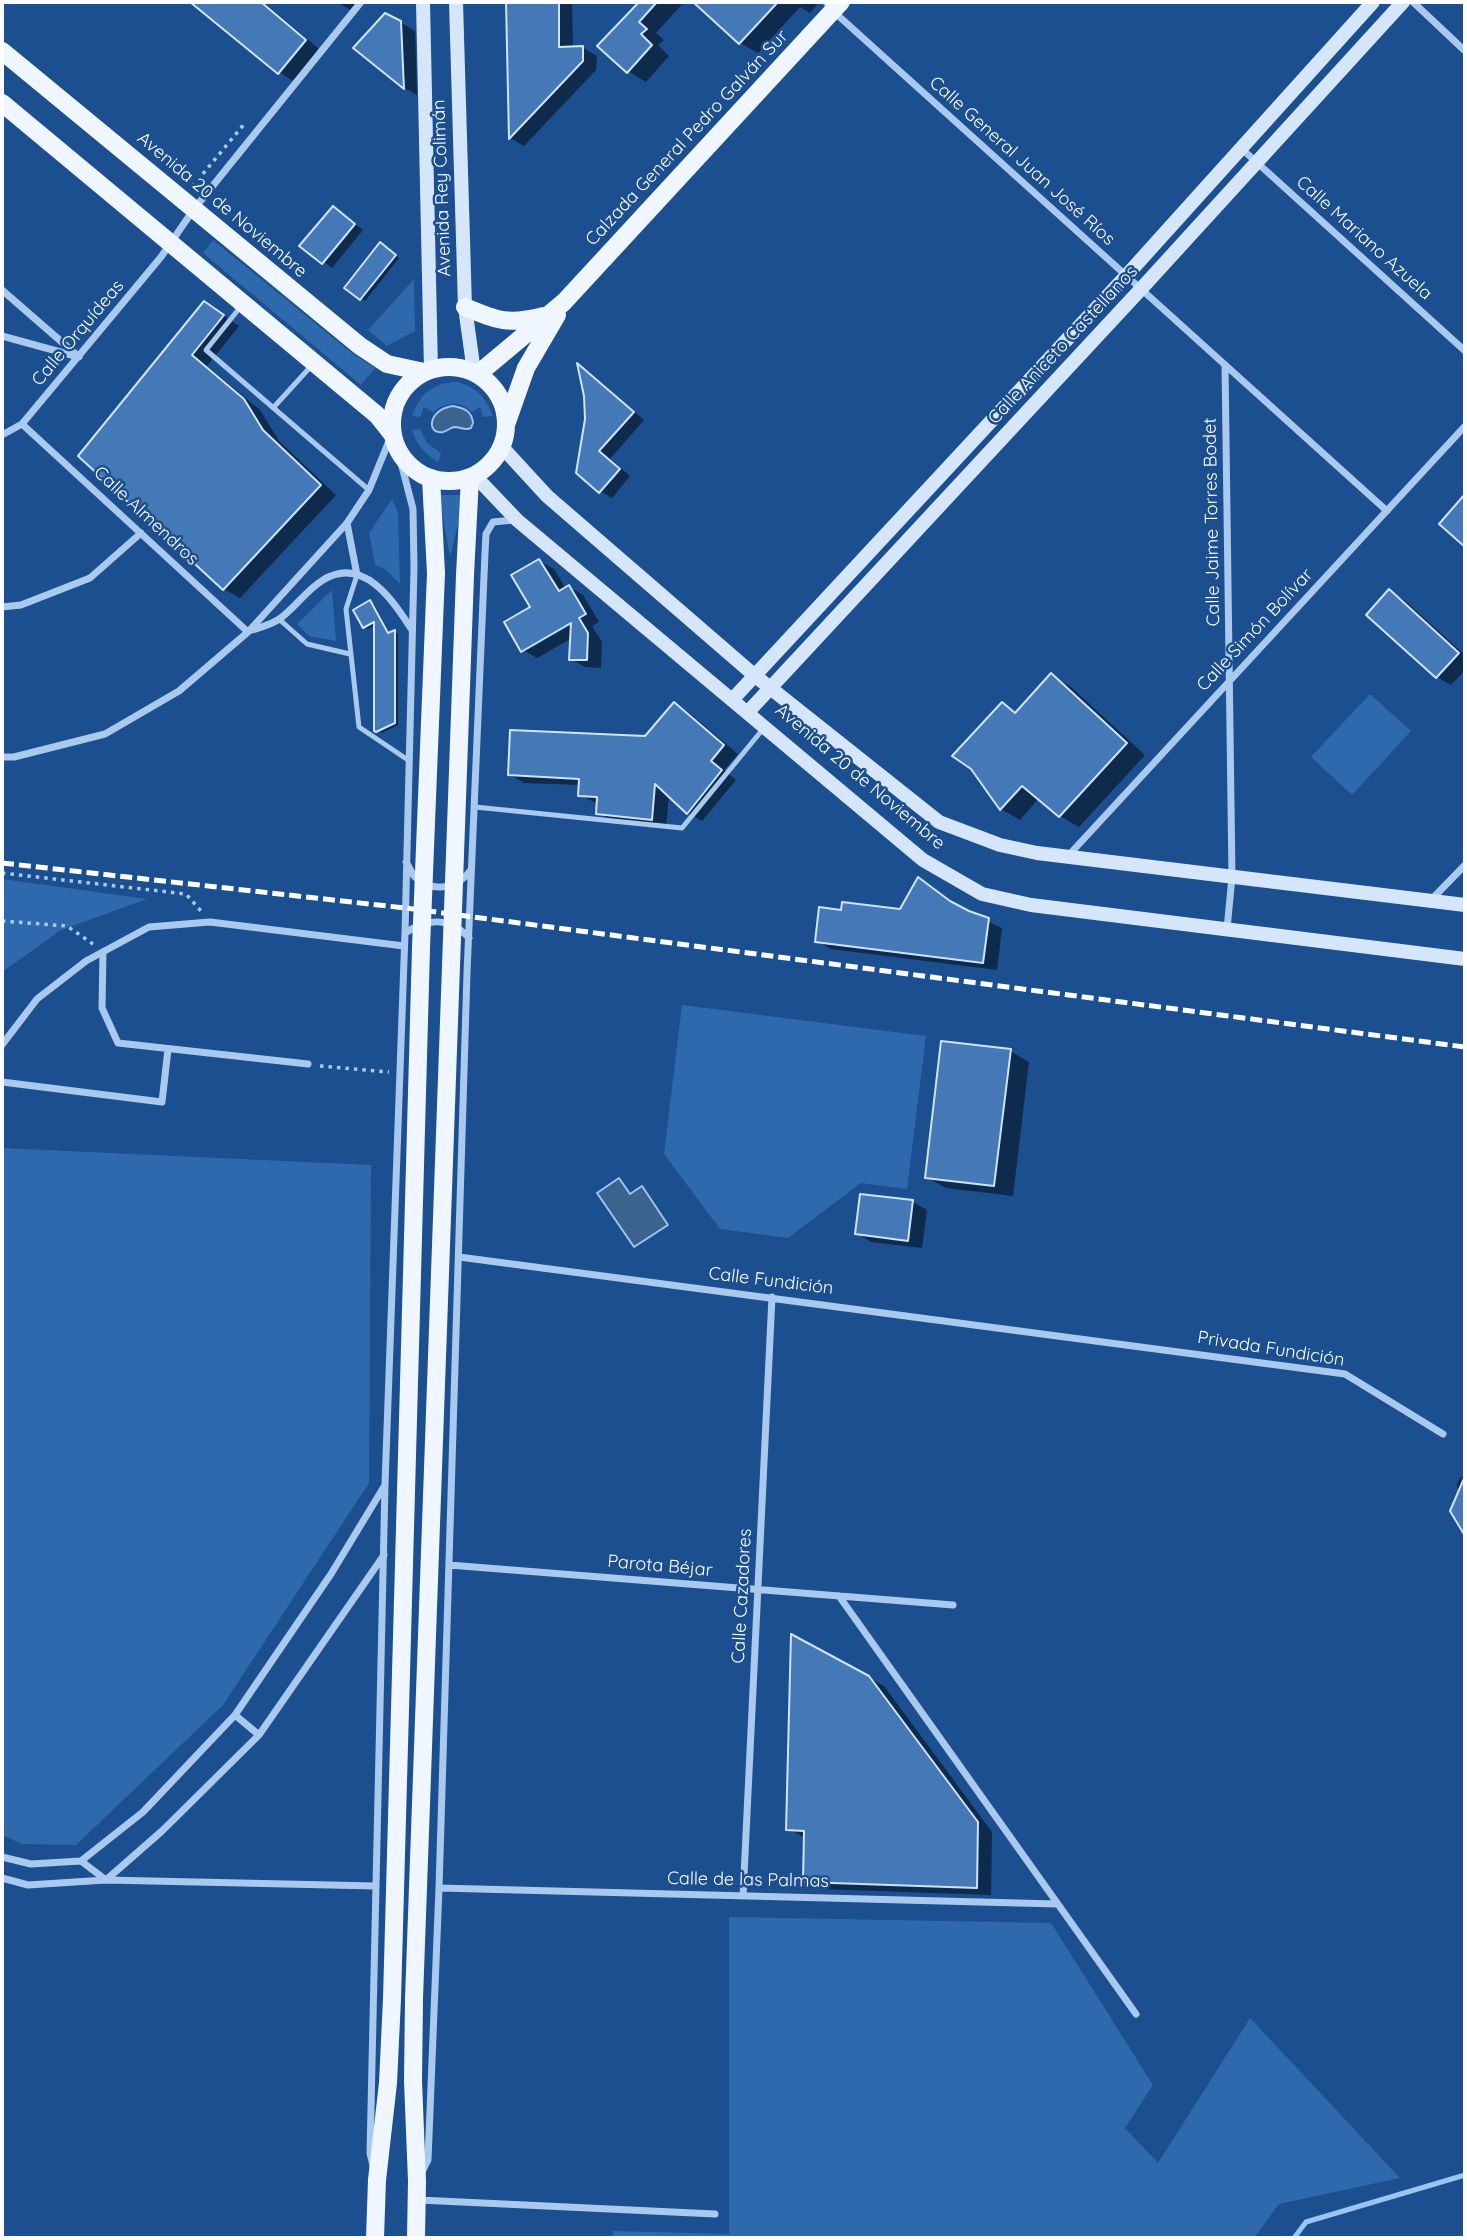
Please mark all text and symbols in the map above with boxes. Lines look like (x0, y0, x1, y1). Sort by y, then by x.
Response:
street label: Calzada General Pedro Galván Sur (581, 26, 793, 250)
street label: Calle General Juan José Ríos (925, 72, 1119, 250)
street label: Avenida Rey Colimán (428, 99, 456, 277)
street label: Avenida 20 de Noviembre (133, 128, 311, 282)
street label: Calle Mariano Azuela (1292, 171, 1436, 305)
street label: Calle Aniceto Castellanos (984, 261, 1142, 429)
street label: Calle Orquídeas (27, 276, 129, 390)
street label: Calle Jaime Torres Bodet (1199, 417, 1225, 627)
street label: Calle Almendros (89, 462, 203, 570)
street label: Calle Simón Bolívar (1192, 564, 1318, 696)
street label: Avenida 20 de Noviembre (771, 700, 949, 854)
street label: Calle Fundición (707, 1263, 835, 1299)
street label: Privada Fundición (1196, 1327, 1346, 1371)
street label: Calle Cazadores (728, 1528, 756, 1664)
street label: Parota Béjar (607, 1551, 713, 1581)
street label: Calle de las Palmas (667, 1868, 829, 1892)

